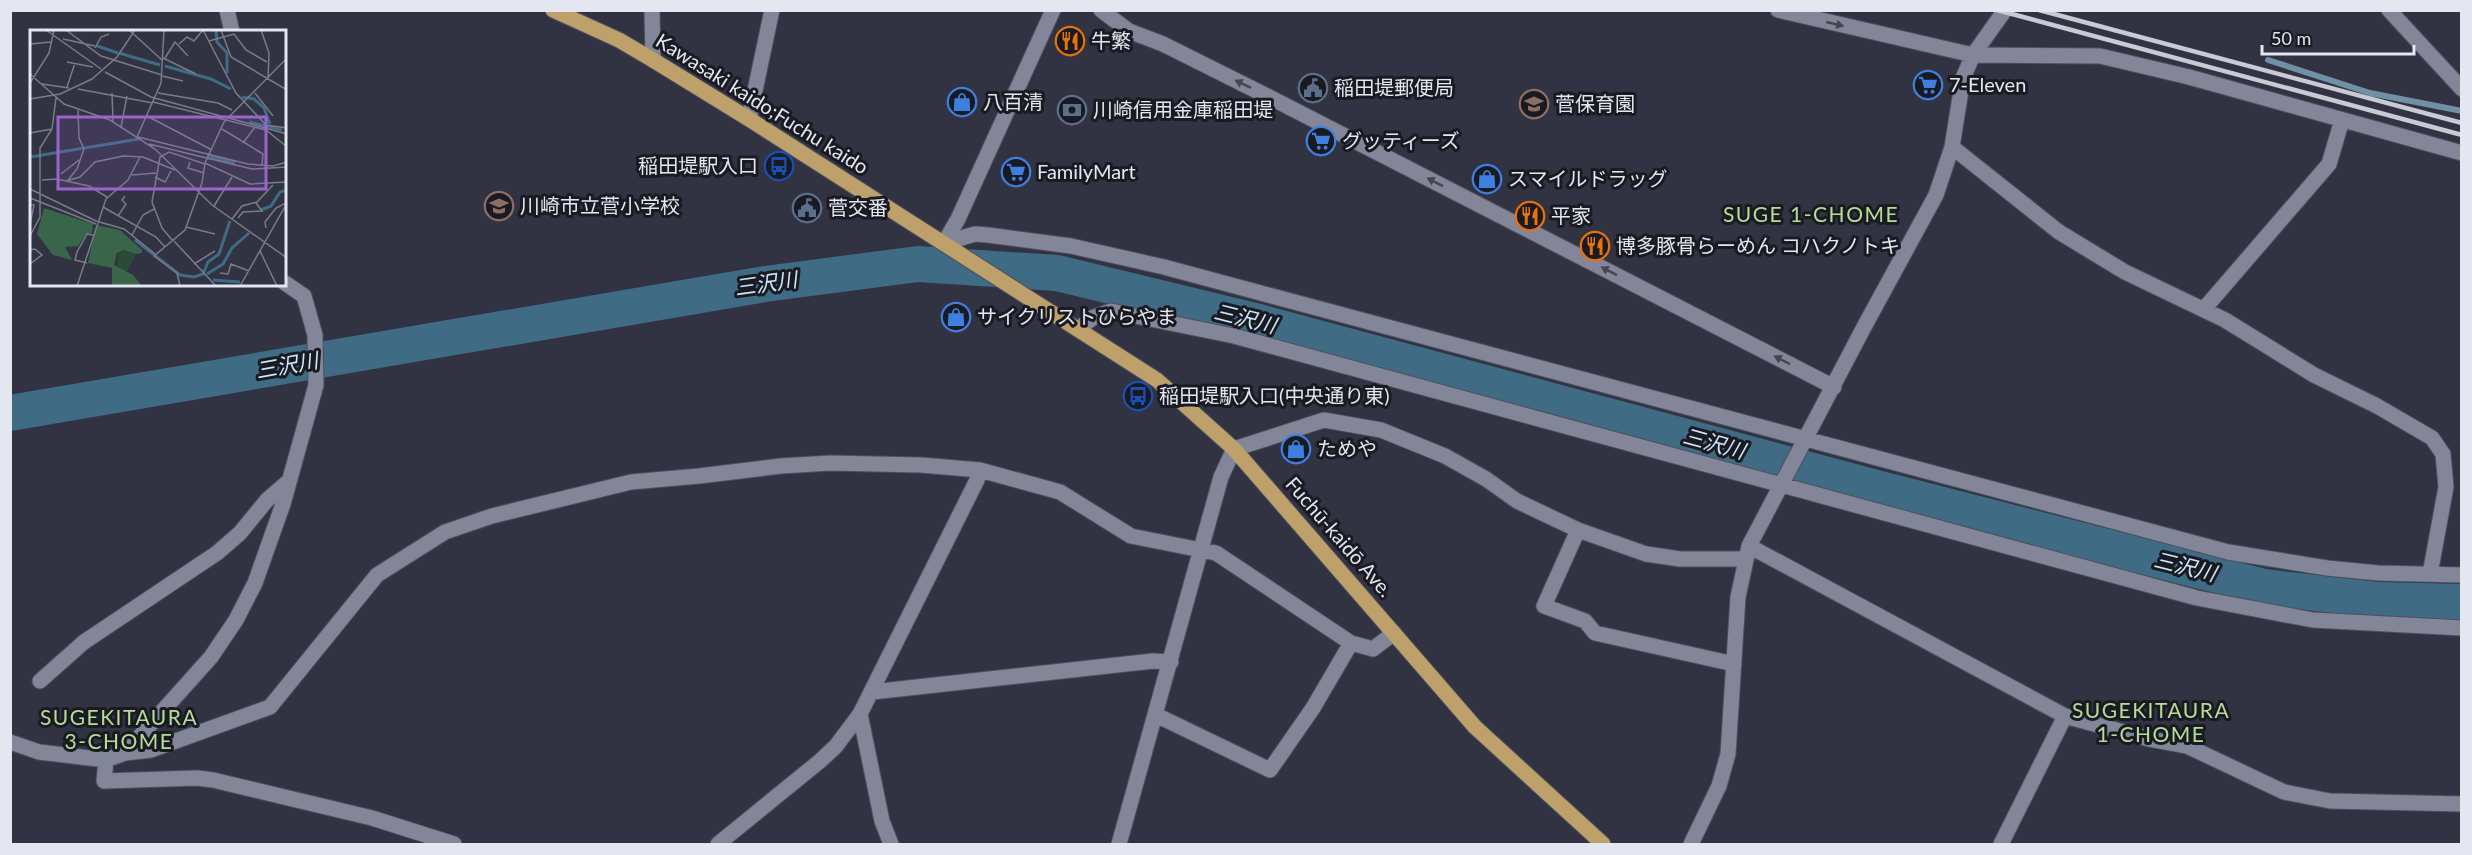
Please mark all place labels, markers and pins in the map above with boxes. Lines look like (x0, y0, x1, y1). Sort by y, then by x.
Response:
restaurant icon: 牛繁 (1054, 25, 1086, 57)
place label: 牛繁 (1091, 28, 1131, 52)
supermarket icon: 7-Eleven (1912, 69, 1944, 101)
public building icon: 稲田堤郵便局 (1297, 72, 1329, 104)
place label: 7-Eleven (1949, 72, 2026, 96)
place label: 稲田堤郵便局 (1334, 75, 1454, 99)
shop icon: 八百清 (946, 86, 978, 118)
school or university icon: 菅保育園 (1518, 88, 1550, 120)
place label: 八百清 (983, 89, 1043, 113)
place label: 菅保育園 (1555, 91, 1635, 115)
bank icon: 川崎信用金庫稲田堤 (1056, 94, 1088, 126)
place label: 川崎信用金庫稲田堤 (1093, 97, 1273, 121)
supermarket icon: グッティーズ (1305, 125, 1337, 157)
place label: グッティーズ (1342, 128, 1460, 152)
bus stop icon: 稲田堤駅入口 (763, 150, 795, 182)
place label: 稲田堤駅入口 (638, 153, 758, 177)
supermarket icon: FamilyMart (1000, 156, 1032, 188)
place label: FamilyMart (1037, 159, 1136, 183)
shop icon: スマイルドラッグ (1471, 163, 1503, 195)
place label: スマイルドラッグ (1508, 166, 1667, 190)
school or university icon: 川崎市立菅小学校 (483, 190, 515, 222)
public building icon: 菅交番 (791, 192, 823, 224)
place label: 川崎市立菅小学校 (520, 193, 680, 217)
place label: 菅交番 (828, 195, 888, 219)
restaurant icon: 平家 (1514, 200, 1546, 232)
place label: 平家 (1551, 203, 1591, 227)
restaurant icon: 博多豚骨らーめん コハクノトキ (1579, 230, 1611, 262)
place label: 博多豚骨らーめん コハクノトキ (1616, 233, 1900, 257)
shop icon: サイクリストひらやま (940, 301, 972, 333)
place label: サイクリストひらやま (977, 304, 1177, 328)
bus stop icon: 稲田堤駅入口(中央通り東) (1122, 380, 1154, 412)
place label: 稲田堤駅入口(中央通り東) (1159, 383, 1390, 407)
shop icon: ためや (1280, 433, 1312, 465)
place label: ためや (1317, 436, 1377, 460)

